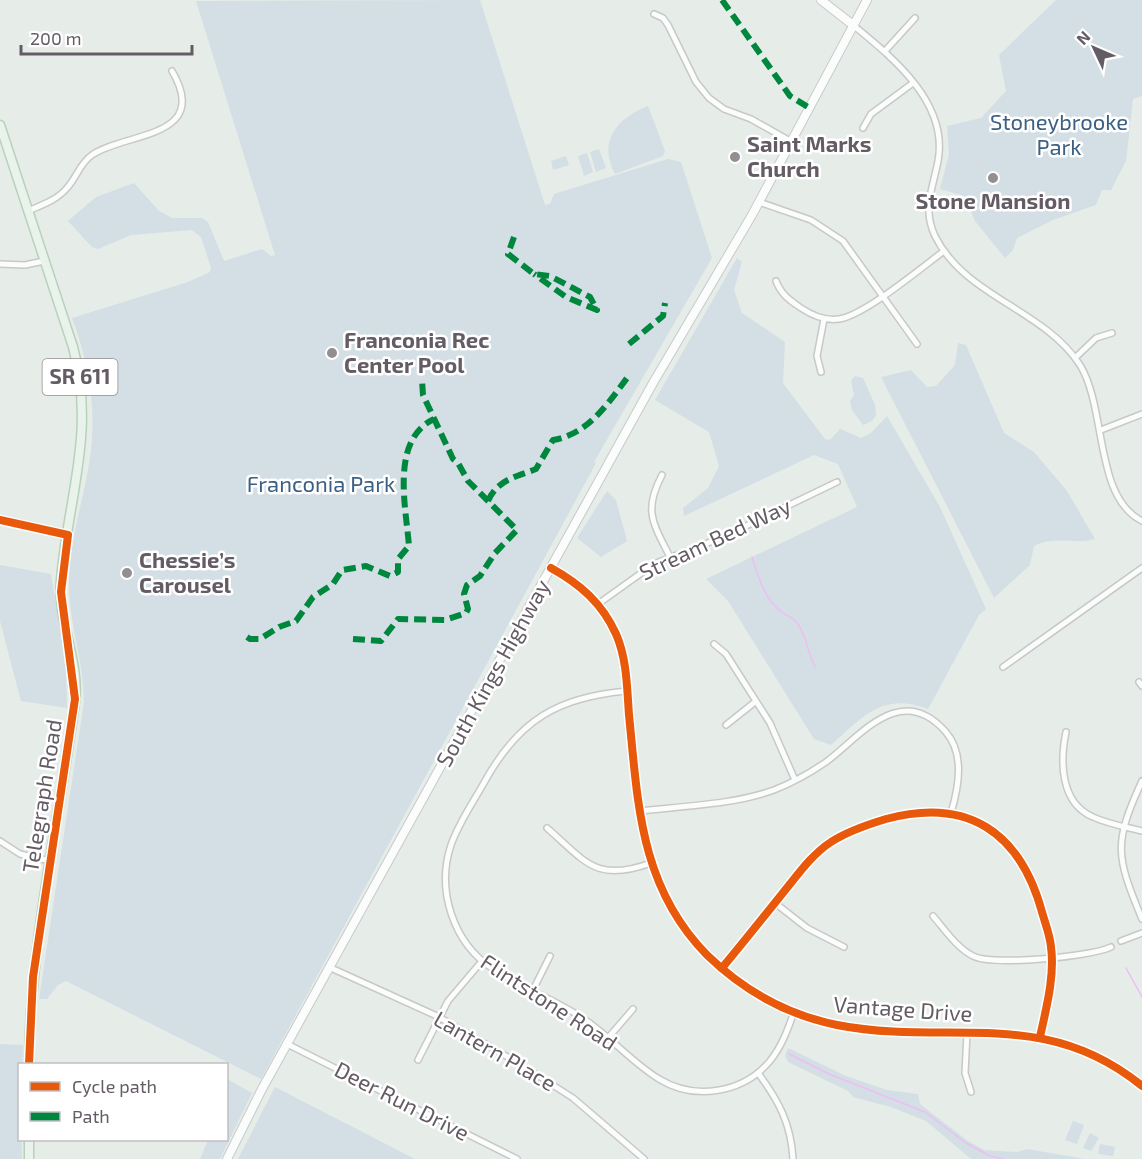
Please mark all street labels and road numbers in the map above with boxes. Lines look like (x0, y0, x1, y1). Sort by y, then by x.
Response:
road number: SR 611 (42, 359, 118, 395)
street label: Stream Bed Way (635, 491, 795, 585)
street label: South Kings Highway (430, 574, 555, 771)
street label: Telegraph Road (16, 717, 66, 874)
street label: Flintstone Road (477, 947, 623, 1055)
street label: Vantage Drive (833, 990, 973, 1026)
street label: Lantern Place (430, 1005, 561, 1096)
street label: Deer Run Drive (331, 1055, 474, 1145)

